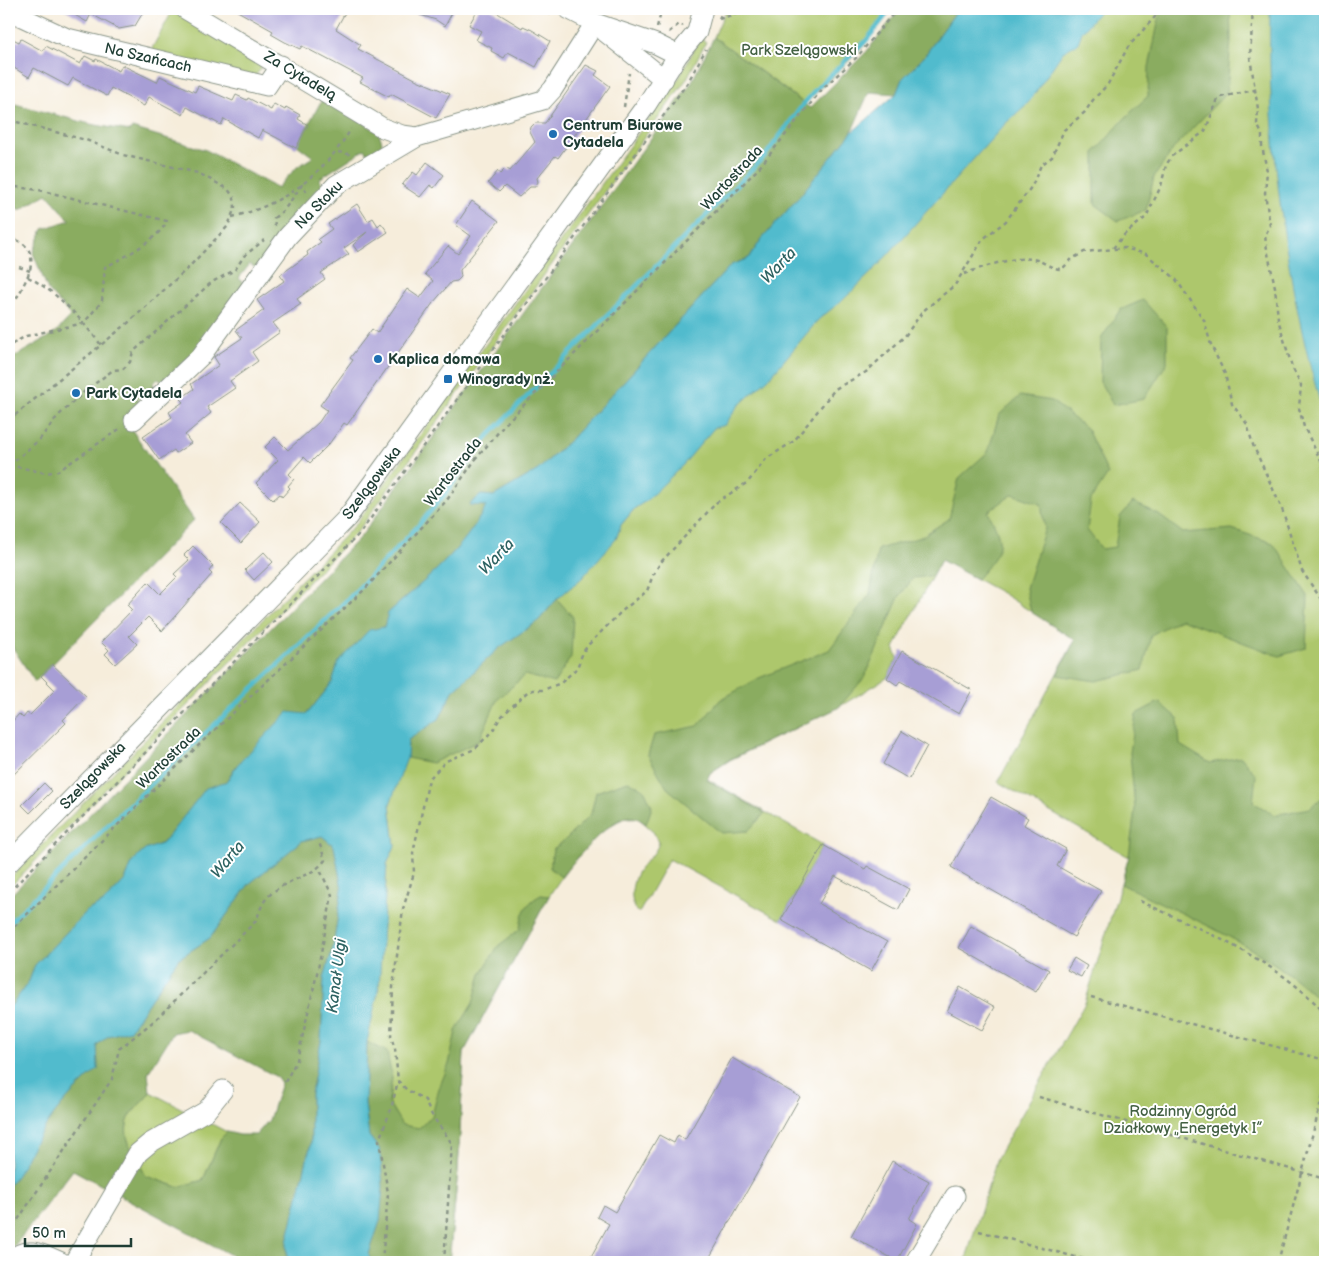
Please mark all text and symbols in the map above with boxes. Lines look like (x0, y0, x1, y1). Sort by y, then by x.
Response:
street label: Na Szańcach (103, 39, 193, 77)
park label: Park Szelągowski (741, 41, 857, 60)
street label: Za Cytadelą (260, 46, 340, 105)
place label: Centrum Biurowe Cytadela (563, 116, 682, 152)
marker: Centrum Biurowe Cytadela (547, 128, 559, 140)
street label: Wartostrada (697, 141, 767, 215)
street label: Na Stoku (291, 177, 347, 233)
water label: Warta (757, 244, 801, 288)
place label: Kaplica domowa (388, 350, 500, 369)
marker: Kaplica domowa (372, 353, 384, 365)
place label: Winogrady nż. (458, 370, 554, 389)
marker: Winogrady nż. (442, 373, 454, 385)
place label: Park Cytadela (86, 384, 182, 403)
marker: Park Cytadela (70, 387, 82, 399)
street label: Wartostrada (420, 434, 486, 510)
street label: Szelągowska (338, 443, 406, 523)
water label: Warta (475, 535, 519, 579)
street label: Wartostrada (133, 723, 205, 793)
street label: Szelągowska (56, 738, 130, 814)
water label: Warta (207, 837, 249, 883)
water label: Kanał Ulgi (323, 936, 351, 1014)
park label: Rodzinny Ogród Działkowy „Energetyk I” (1103, 1102, 1263, 1138)
scale bar (25, 1216, 131, 1248)
text: 50 m (32, 1224, 66, 1243)

